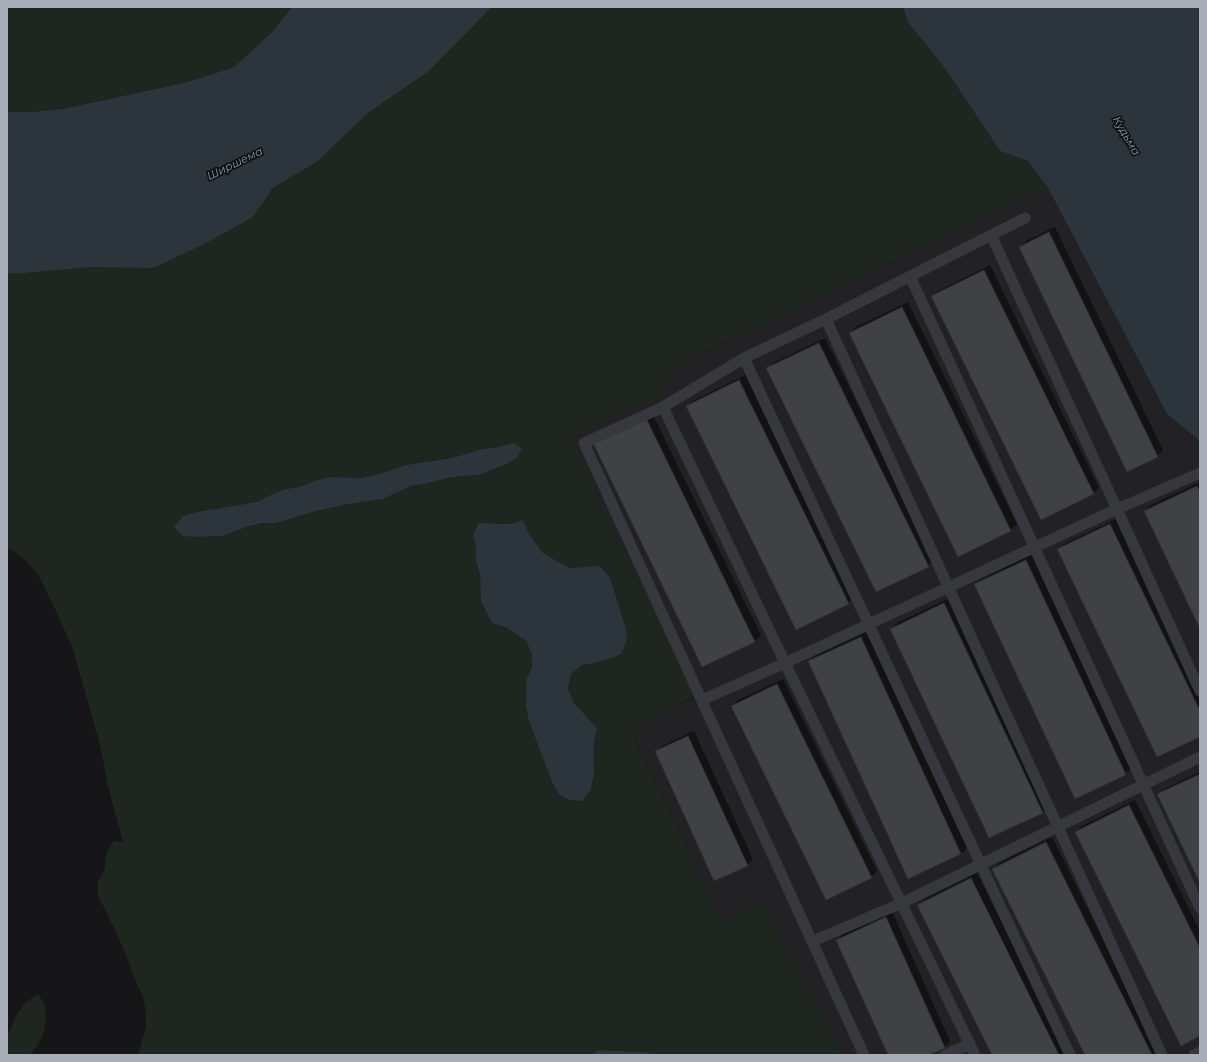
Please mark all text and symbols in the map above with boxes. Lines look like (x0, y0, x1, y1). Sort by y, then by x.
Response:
water label: Кудьма (1110, 114, 1142, 158)
water label: Ширшема (205, 145, 265, 183)

